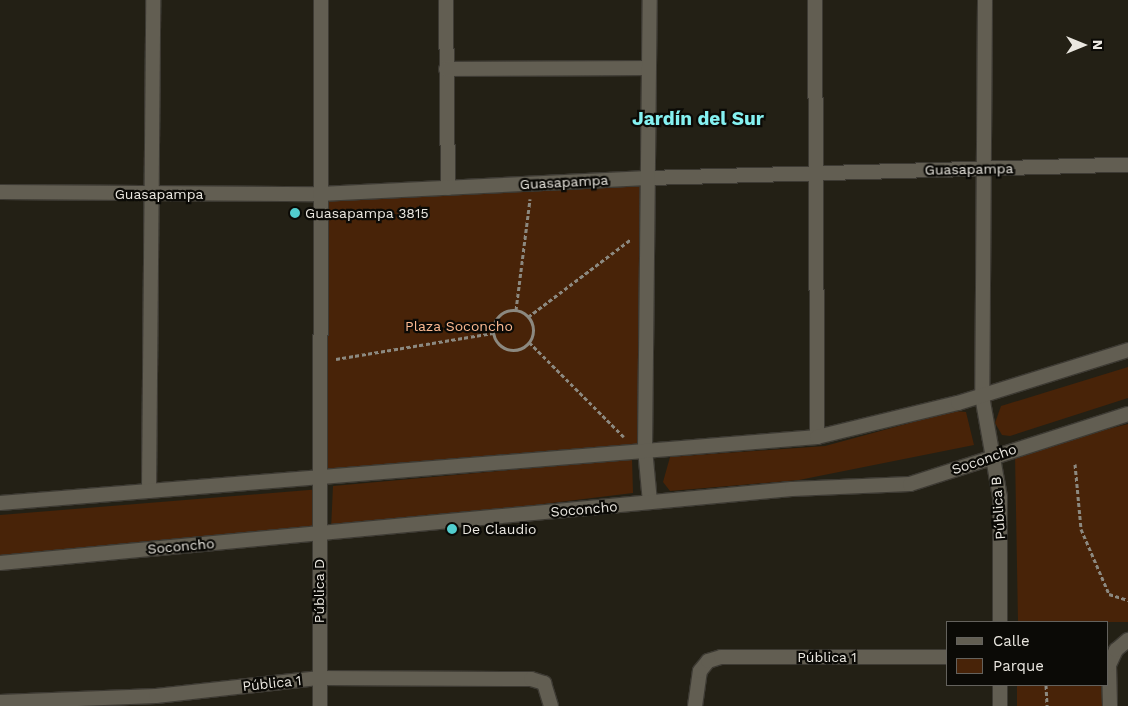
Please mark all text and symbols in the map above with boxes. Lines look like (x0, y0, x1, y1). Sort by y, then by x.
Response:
north arrow (1058, 20, 1108, 70)
text: N (1090, 40, 1106, 50)
district label: Jardín del Sur (632, 108, 764, 130)
street label: Guasapampa (924, 160, 1014, 178)
street label: Guasapampa (519, 171, 609, 193)
street label: Guasapampa (115, 186, 203, 202)
place label: Guasapampa 3815 (305, 205, 429, 221)
marker: Guasapampa 3815 (289, 207, 301, 219)
park label: Plaza Soconcho (405, 318, 513, 334)
street label: Soconcho (950, 440, 1018, 478)
street label: Pública B (987, 476, 1009, 540)
street label: Soconcho (550, 498, 618, 520)
place label: De Claudio (462, 521, 536, 537)
marker: De Claudio (446, 523, 458, 535)
street label: Soconcho (147, 535, 215, 557)
street label: Pública D (311, 559, 327, 623)
legend (946, 621, 1108, 686)
text: Calle (993, 632, 1030, 650)
street label: Pública 1 (797, 649, 857, 665)
text: Parque (993, 657, 1044, 675)
street label: Pública 1 (241, 672, 303, 694)

